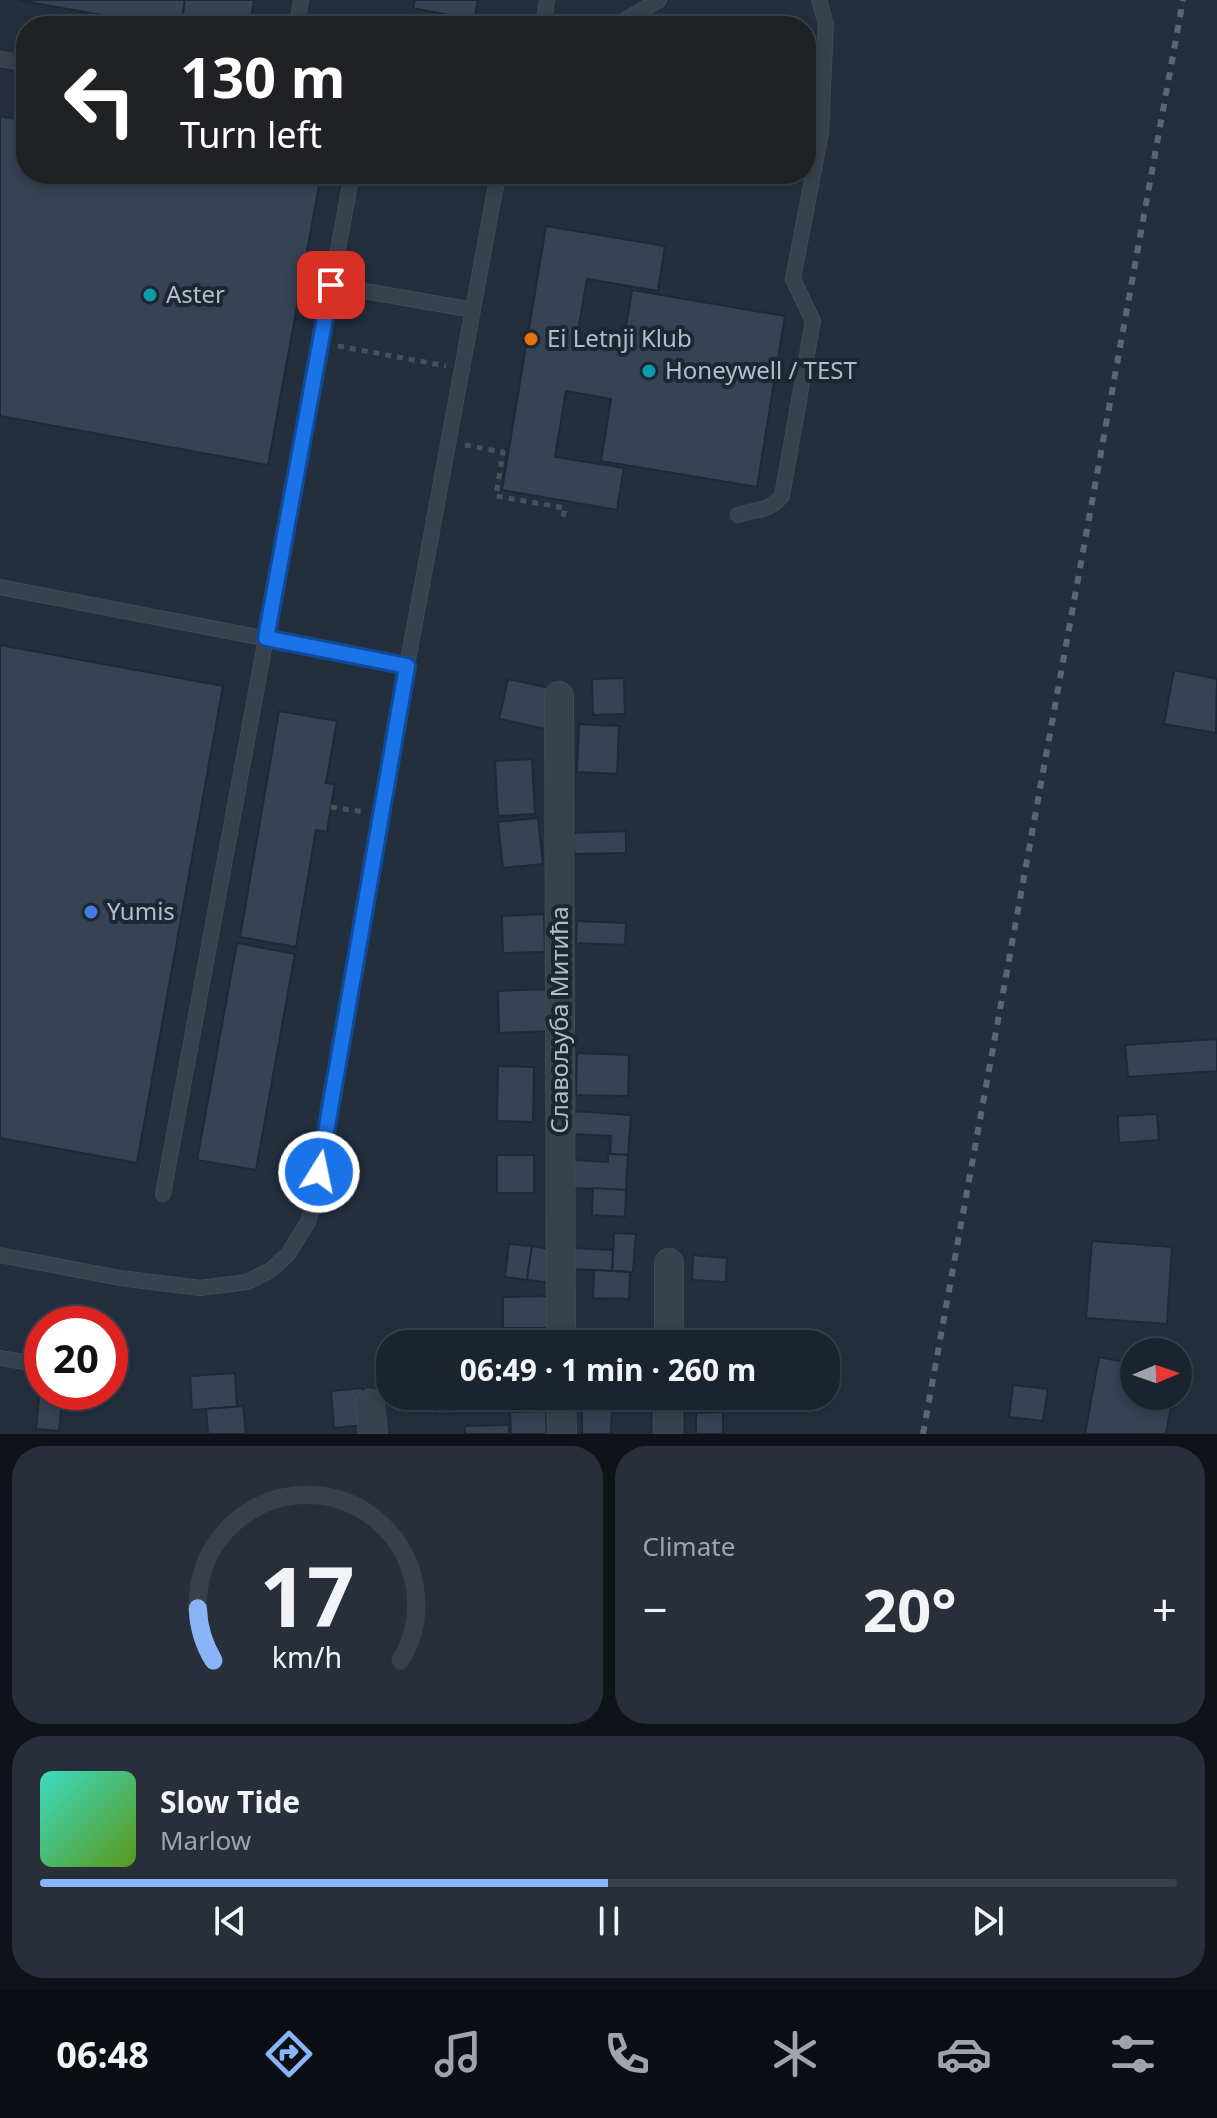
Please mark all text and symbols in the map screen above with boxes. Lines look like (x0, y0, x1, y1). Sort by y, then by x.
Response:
text: 130 m (180, 38, 345, 114)
icon: left (48, 48, 152, 152)
text: Turn left (180, 110, 322, 159)
pin (297, 251, 365, 319)
icon: arrive (309, 263, 353, 307)
place label: Aster (166, 277, 225, 310)
marker: Aster (141, 286, 159, 304)
place label: Ei Letnji Klub (547, 321, 692, 354)
marker: Ei Letnji Klub (522, 330, 540, 348)
place label: Honeywell / TEST (665, 353, 857, 386)
marker: Honeywell / TEST (640, 362, 658, 380)
place label: Yumis (107, 894, 175, 927)
marker: Yumis (82, 903, 100, 921)
street label: Славољуба Митића (542, 906, 575, 1134)
position arrow (277, 1130, 361, 1214)
speed limit sign: 20 (24, 1306, 128, 1410)
north arrow (1120, 1338, 1192, 1410)
map controls (1120, 1338, 1192, 1410)
text: 06:49 · 1 min · 260 m (460, 1349, 756, 1390)
text: Climate (643, 1528, 735, 1564)
text: 17 (260, 1538, 355, 1651)
text: 20° (863, 1568, 957, 1650)
text: − (643, 1579, 668, 1639)
text: + (1152, 1579, 1177, 1639)
text: km/h (272, 1637, 342, 1676)
text: Slow Tide (160, 1781, 300, 1822)
text: Marlow (160, 1822, 251, 1858)
icon: previous (208, 1899, 252, 1943)
icon: pause (587, 1899, 631, 1943)
icon: next (966, 1899, 1010, 1943)
icon: directions (261, 2026, 317, 2082)
icon: music (430, 2026, 486, 2082)
icon: phone (599, 2026, 655, 2082)
icon: climate (767, 2026, 823, 2082)
icon: car (936, 2026, 992, 2082)
icon: filters (1105, 2026, 1161, 2082)
text: 06:48 (56, 2030, 149, 2079)

